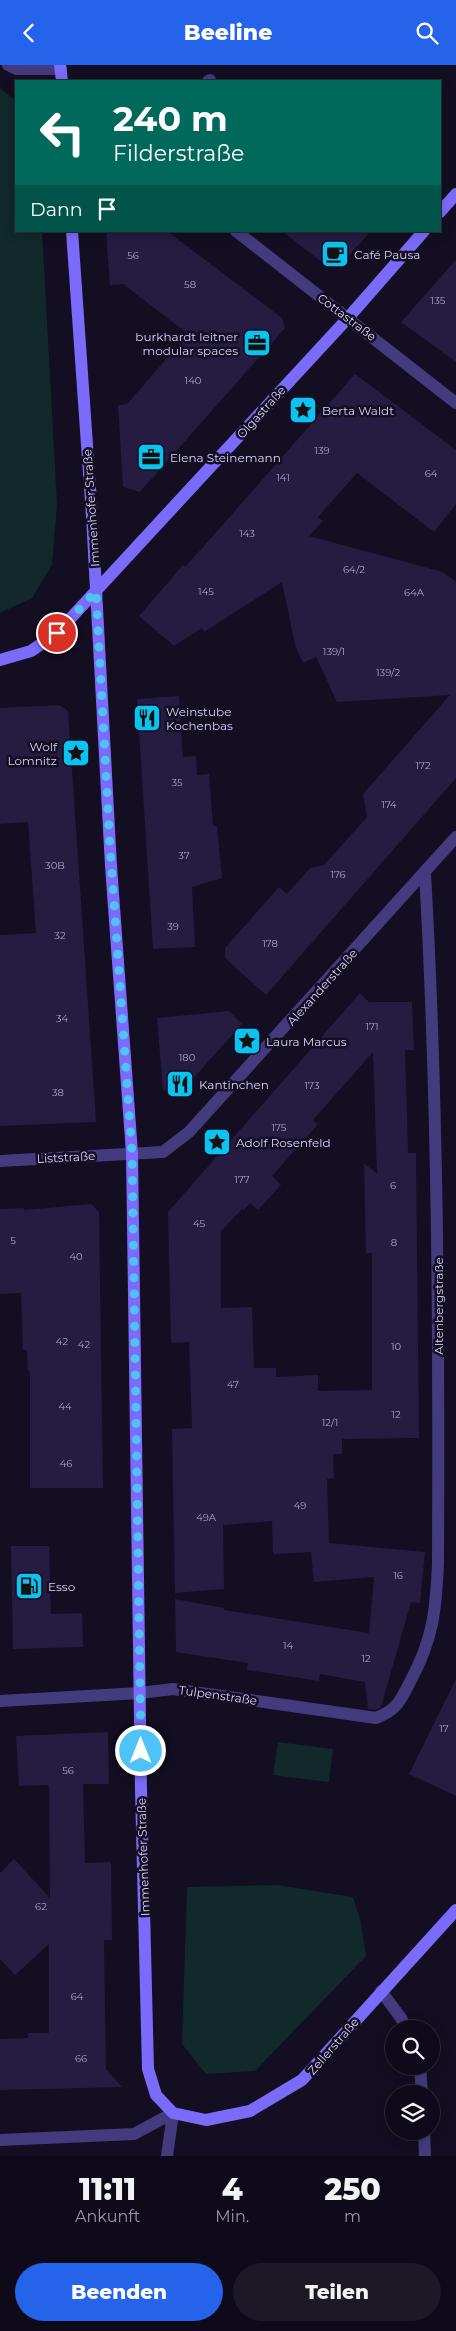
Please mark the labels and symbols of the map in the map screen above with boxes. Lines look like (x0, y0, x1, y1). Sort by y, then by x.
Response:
cafe icon: Café Pausa (320, 239, 350, 269)
place label: Café Pausa (354, 247, 420, 262)
house number: 56 (127, 249, 139, 262)
house number: 58 (184, 278, 196, 291)
street label: Cottastraße (315, 290, 379, 344)
house number: 135 (431, 294, 446, 307)
office icon: burkhardt leitner modular spaces (242, 328, 272, 358)
place label: burkhardt leitner modular spaces (135, 329, 238, 358)
house number: 140 (185, 374, 202, 387)
street label: Olgastraße (233, 382, 289, 442)
place icon: Berta Waldt (288, 395, 318, 425)
place label: Berta Waldt (322, 403, 394, 418)
office icon: Elena Steinemann (136, 442, 166, 472)
house number: 139 (314, 444, 330, 457)
street label: Immenhofer Straße (79, 449, 103, 567)
place label: Elena Steinemann (170, 450, 281, 465)
house number: 64 (425, 467, 438, 480)
house number: 141 (276, 471, 290, 484)
house number: 143 (239, 527, 255, 540)
house number: 64/2 (343, 563, 365, 576)
house number: 145 (198, 585, 214, 598)
house number: 64A (404, 586, 425, 599)
pin (36, 612, 78, 654)
house number: 139/1 (323, 645, 345, 658)
house number: 139/2 (376, 666, 400, 679)
restaurant icon: Weinstube Kochenbas (132, 703, 162, 733)
place label: Weinstube Kochenbas (166, 704, 233, 733)
place icon: Wolf Lomnitz (61, 738, 91, 768)
place label: Wolf Lomnitz (8, 739, 58, 768)
house number: 172 (415, 759, 431, 772)
house number: 35 (171, 776, 183, 789)
house number: 174 (381, 798, 397, 811)
house number: 37 (178, 849, 190, 862)
house number: 30B (45, 859, 65, 872)
house number: 176 (330, 868, 346, 881)
house number: 39 (167, 920, 179, 933)
house number: 32 (54, 929, 66, 942)
house number: 178 (262, 937, 278, 950)
street label: Alexanderstraße (284, 946, 360, 1028)
house number: 34 (56, 1012, 69, 1025)
house number: 171 (365, 1020, 379, 1033)
place icon: Laura Marcus (232, 1026, 262, 1056)
place label: Laura Marcus (266, 1034, 347, 1049)
house number: 180 (179, 1051, 196, 1064)
restaurant icon: Kantinchen (165, 1069, 195, 1099)
place label: Kantinchen (199, 1077, 269, 1092)
house number: 173 (304, 1079, 320, 1092)
house number: 38 (52, 1086, 64, 1099)
house number: 175 (272, 1121, 287, 1134)
place icon: Adolf Rosenfeld (202, 1127, 232, 1157)
place label: Adolf Rosenfeld (236, 1135, 331, 1150)
street label: Liststraße (36, 1148, 96, 1166)
house number: 177 (234, 1173, 250, 1186)
house number: 6 (390, 1179, 396, 1192)
house number: 45 (193, 1217, 205, 1230)
house number: 5 (10, 1234, 16, 1247)
house number: 8 (391, 1236, 397, 1249)
house number: 40 (69, 1250, 83, 1263)
street label: Altenbergstraße (431, 1257, 446, 1355)
house number: 42 (56, 1335, 68, 1348)
house number: 42 (78, 1338, 90, 1351)
house number: 10 (391, 1340, 401, 1353)
house number: 47 (227, 1378, 239, 1391)
house number: 44 (58, 1400, 72, 1413)
house number: 12 (391, 1408, 401, 1421)
house number: 12/1 (322, 1416, 338, 1429)
house number: 46 (60, 1457, 72, 1470)
house number: 49 (294, 1499, 306, 1512)
house number: 49A (196, 1511, 217, 1524)
house number: 16 (393, 1569, 403, 1582)
fuel station icon: Esso (14, 1571, 44, 1601)
place label: Esso (48, 1579, 75, 1594)
house number: 14 (283, 1639, 293, 1652)
house number: 12 (361, 1652, 371, 1665)
street label: Tulpenstraße (178, 1682, 258, 1708)
house number: 17 (439, 1722, 449, 1735)
position arrow (114, 1724, 166, 1776)
house number: 56 (62, 1764, 74, 1777)
street label: Immenhofer Straße (133, 1798, 153, 1916)
house number: 62 (35, 1900, 47, 1913)
house number: 64 (71, 1990, 84, 2003)
street label: Zellerstraße (304, 2014, 362, 2078)
house number: 66 (75, 2052, 87, 2065)

